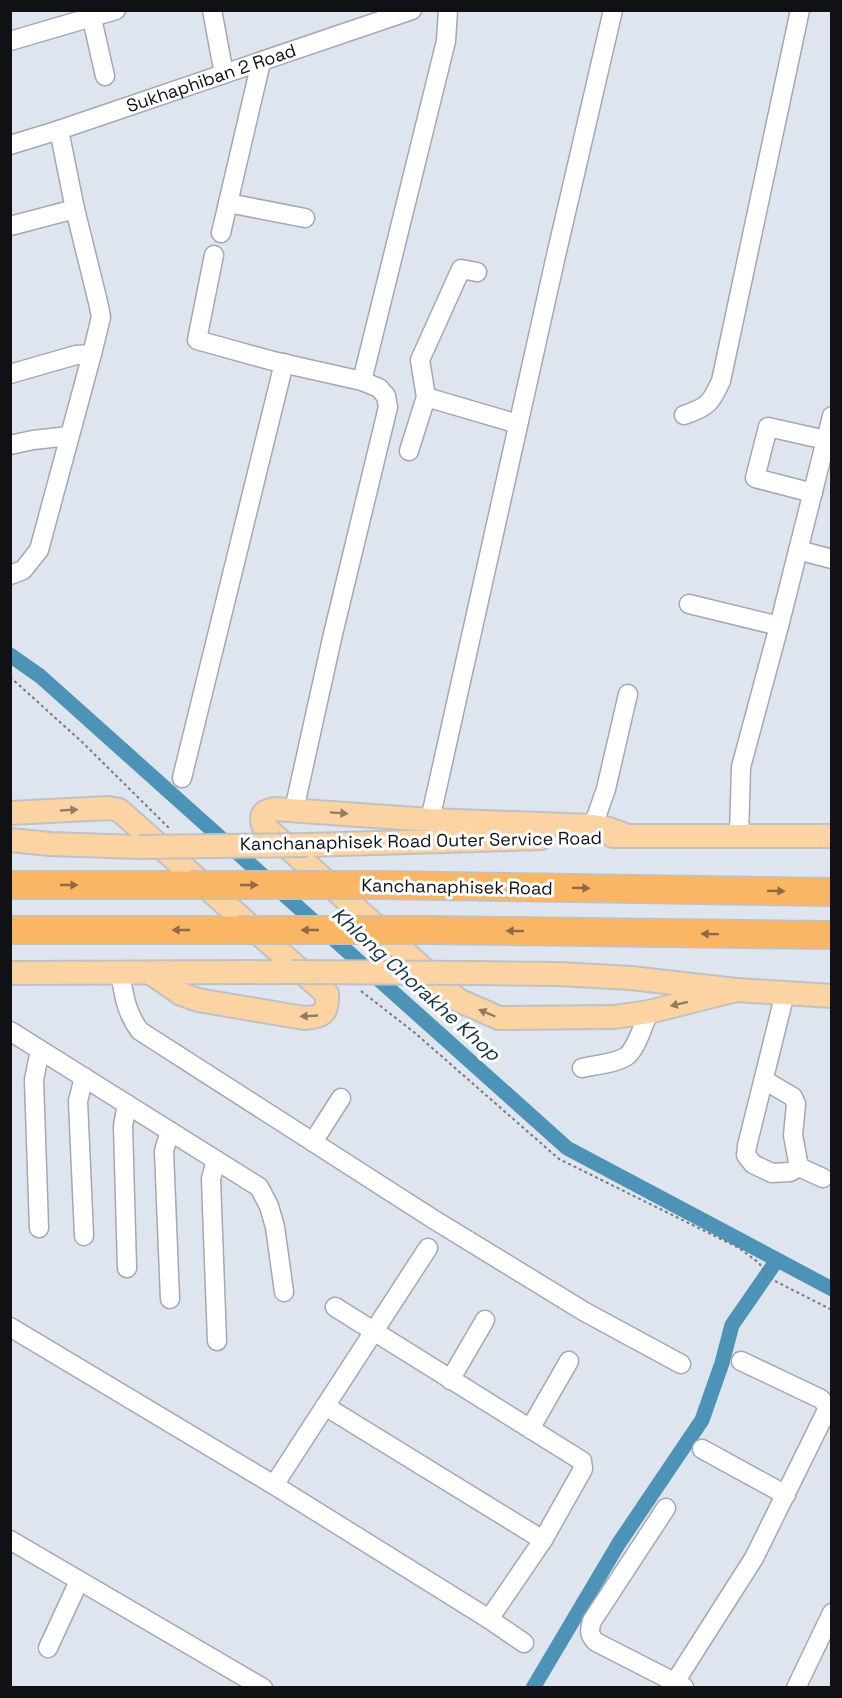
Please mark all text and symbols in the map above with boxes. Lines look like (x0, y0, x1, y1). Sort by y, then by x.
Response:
street label: Sukhaphiban 2 Road (123, 38, 299, 117)
one-way arrow (59, 805, 78, 815)
one-way arrow (330, 809, 349, 818)
street label: Kanchanaphisek Road Outer Service Road (240, 826, 602, 855)
street label: Kanchanaphisek Road (361, 873, 553, 900)
one-way arrow (59, 880, 78, 890)
one-way arrow (239, 880, 258, 890)
one-way arrow (571, 883, 590, 893)
one-way arrow (766, 886, 785, 896)
water label: Khlong Chorakhe Khop (326, 901, 506, 1067)
one-way arrow (171, 925, 190, 935)
one-way arrow (300, 925, 319, 935)
one-way arrow (506, 926, 525, 936)
one-way arrow (701, 929, 720, 939)
one-way arrow (670, 1000, 688, 1010)
one-way arrow (477, 1008, 495, 1018)
one-way arrow (300, 1011, 319, 1021)

